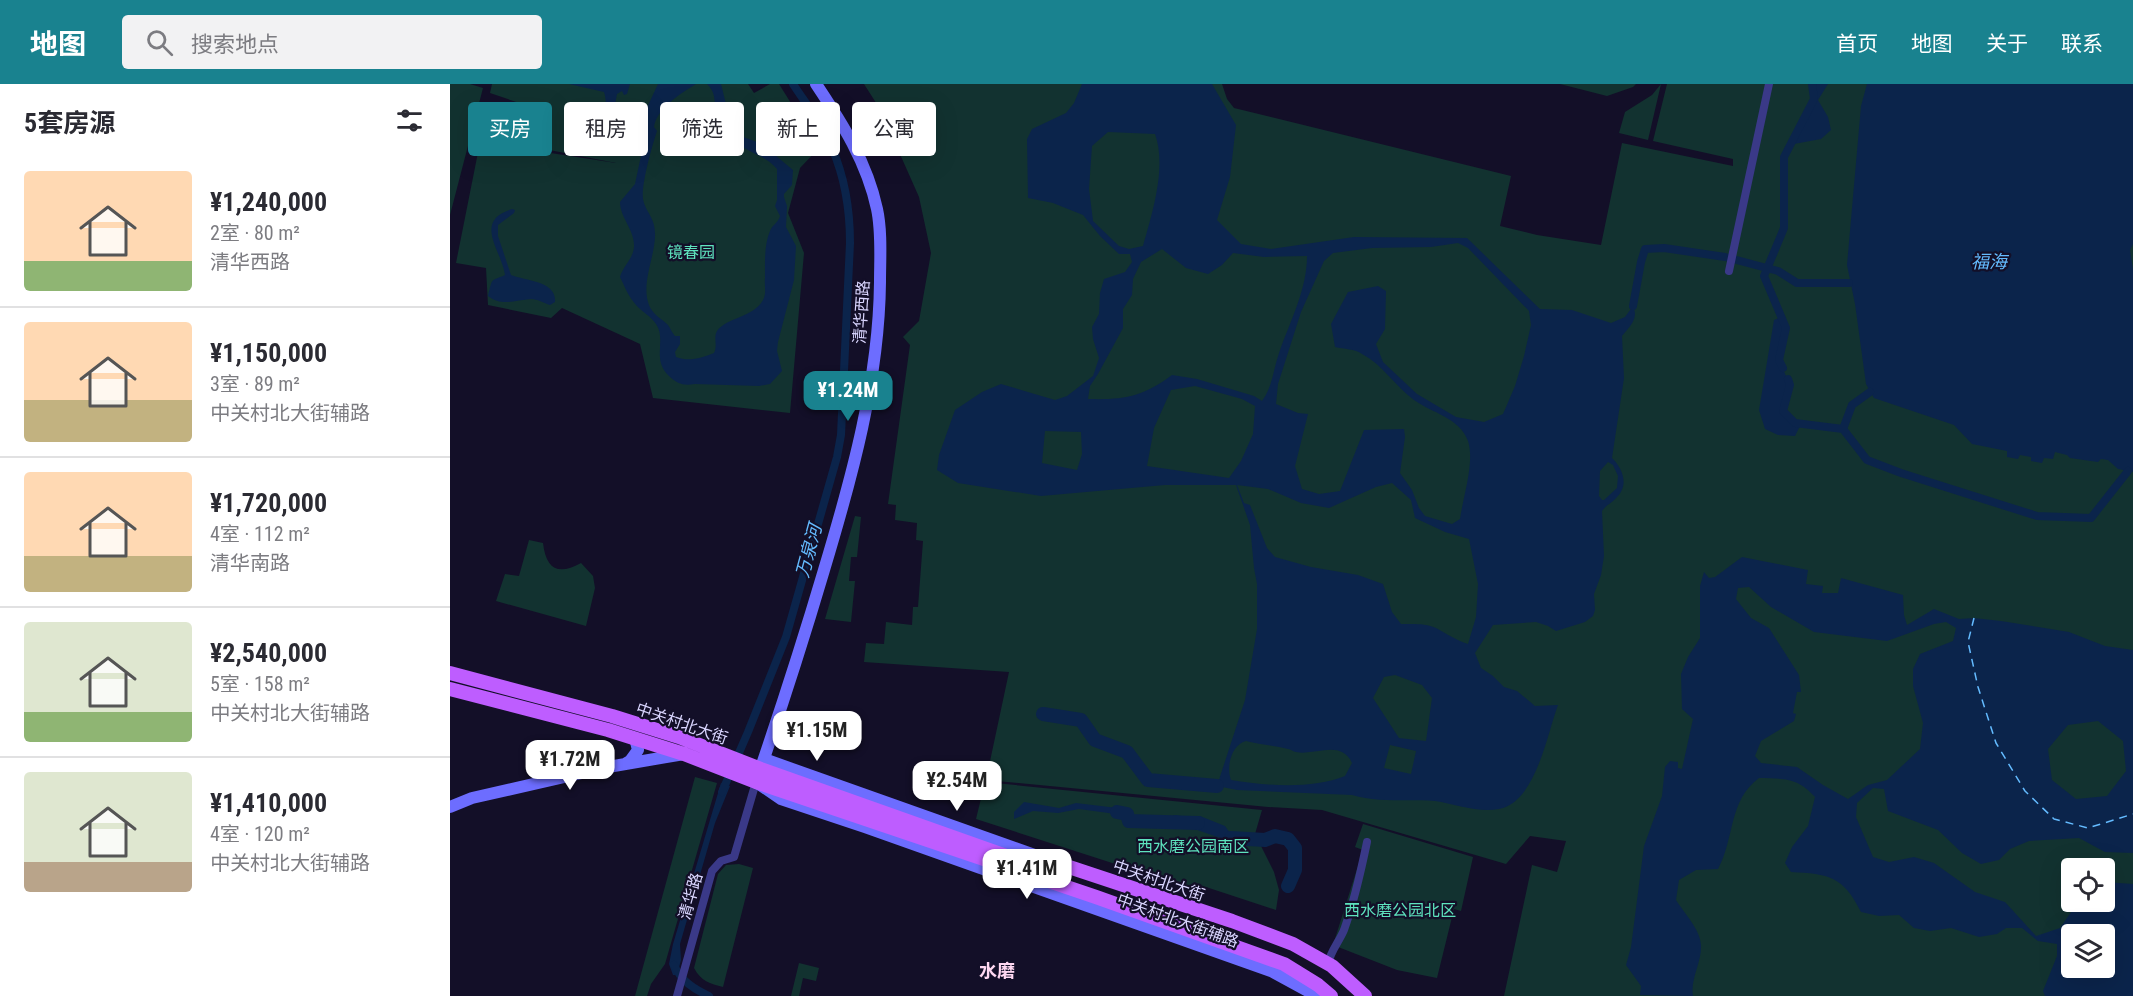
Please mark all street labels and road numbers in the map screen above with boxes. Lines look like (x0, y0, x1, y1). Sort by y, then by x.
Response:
street label: 清华西路 (850, 279, 873, 345)
street label: 中关村北大街 (633, 699, 730, 748)
street label: 中关村北大街 (1110, 856, 1207, 905)
street label: 清华路 (675, 870, 706, 922)
street label: 中关村北大街辅路 (1114, 890, 1241, 951)

